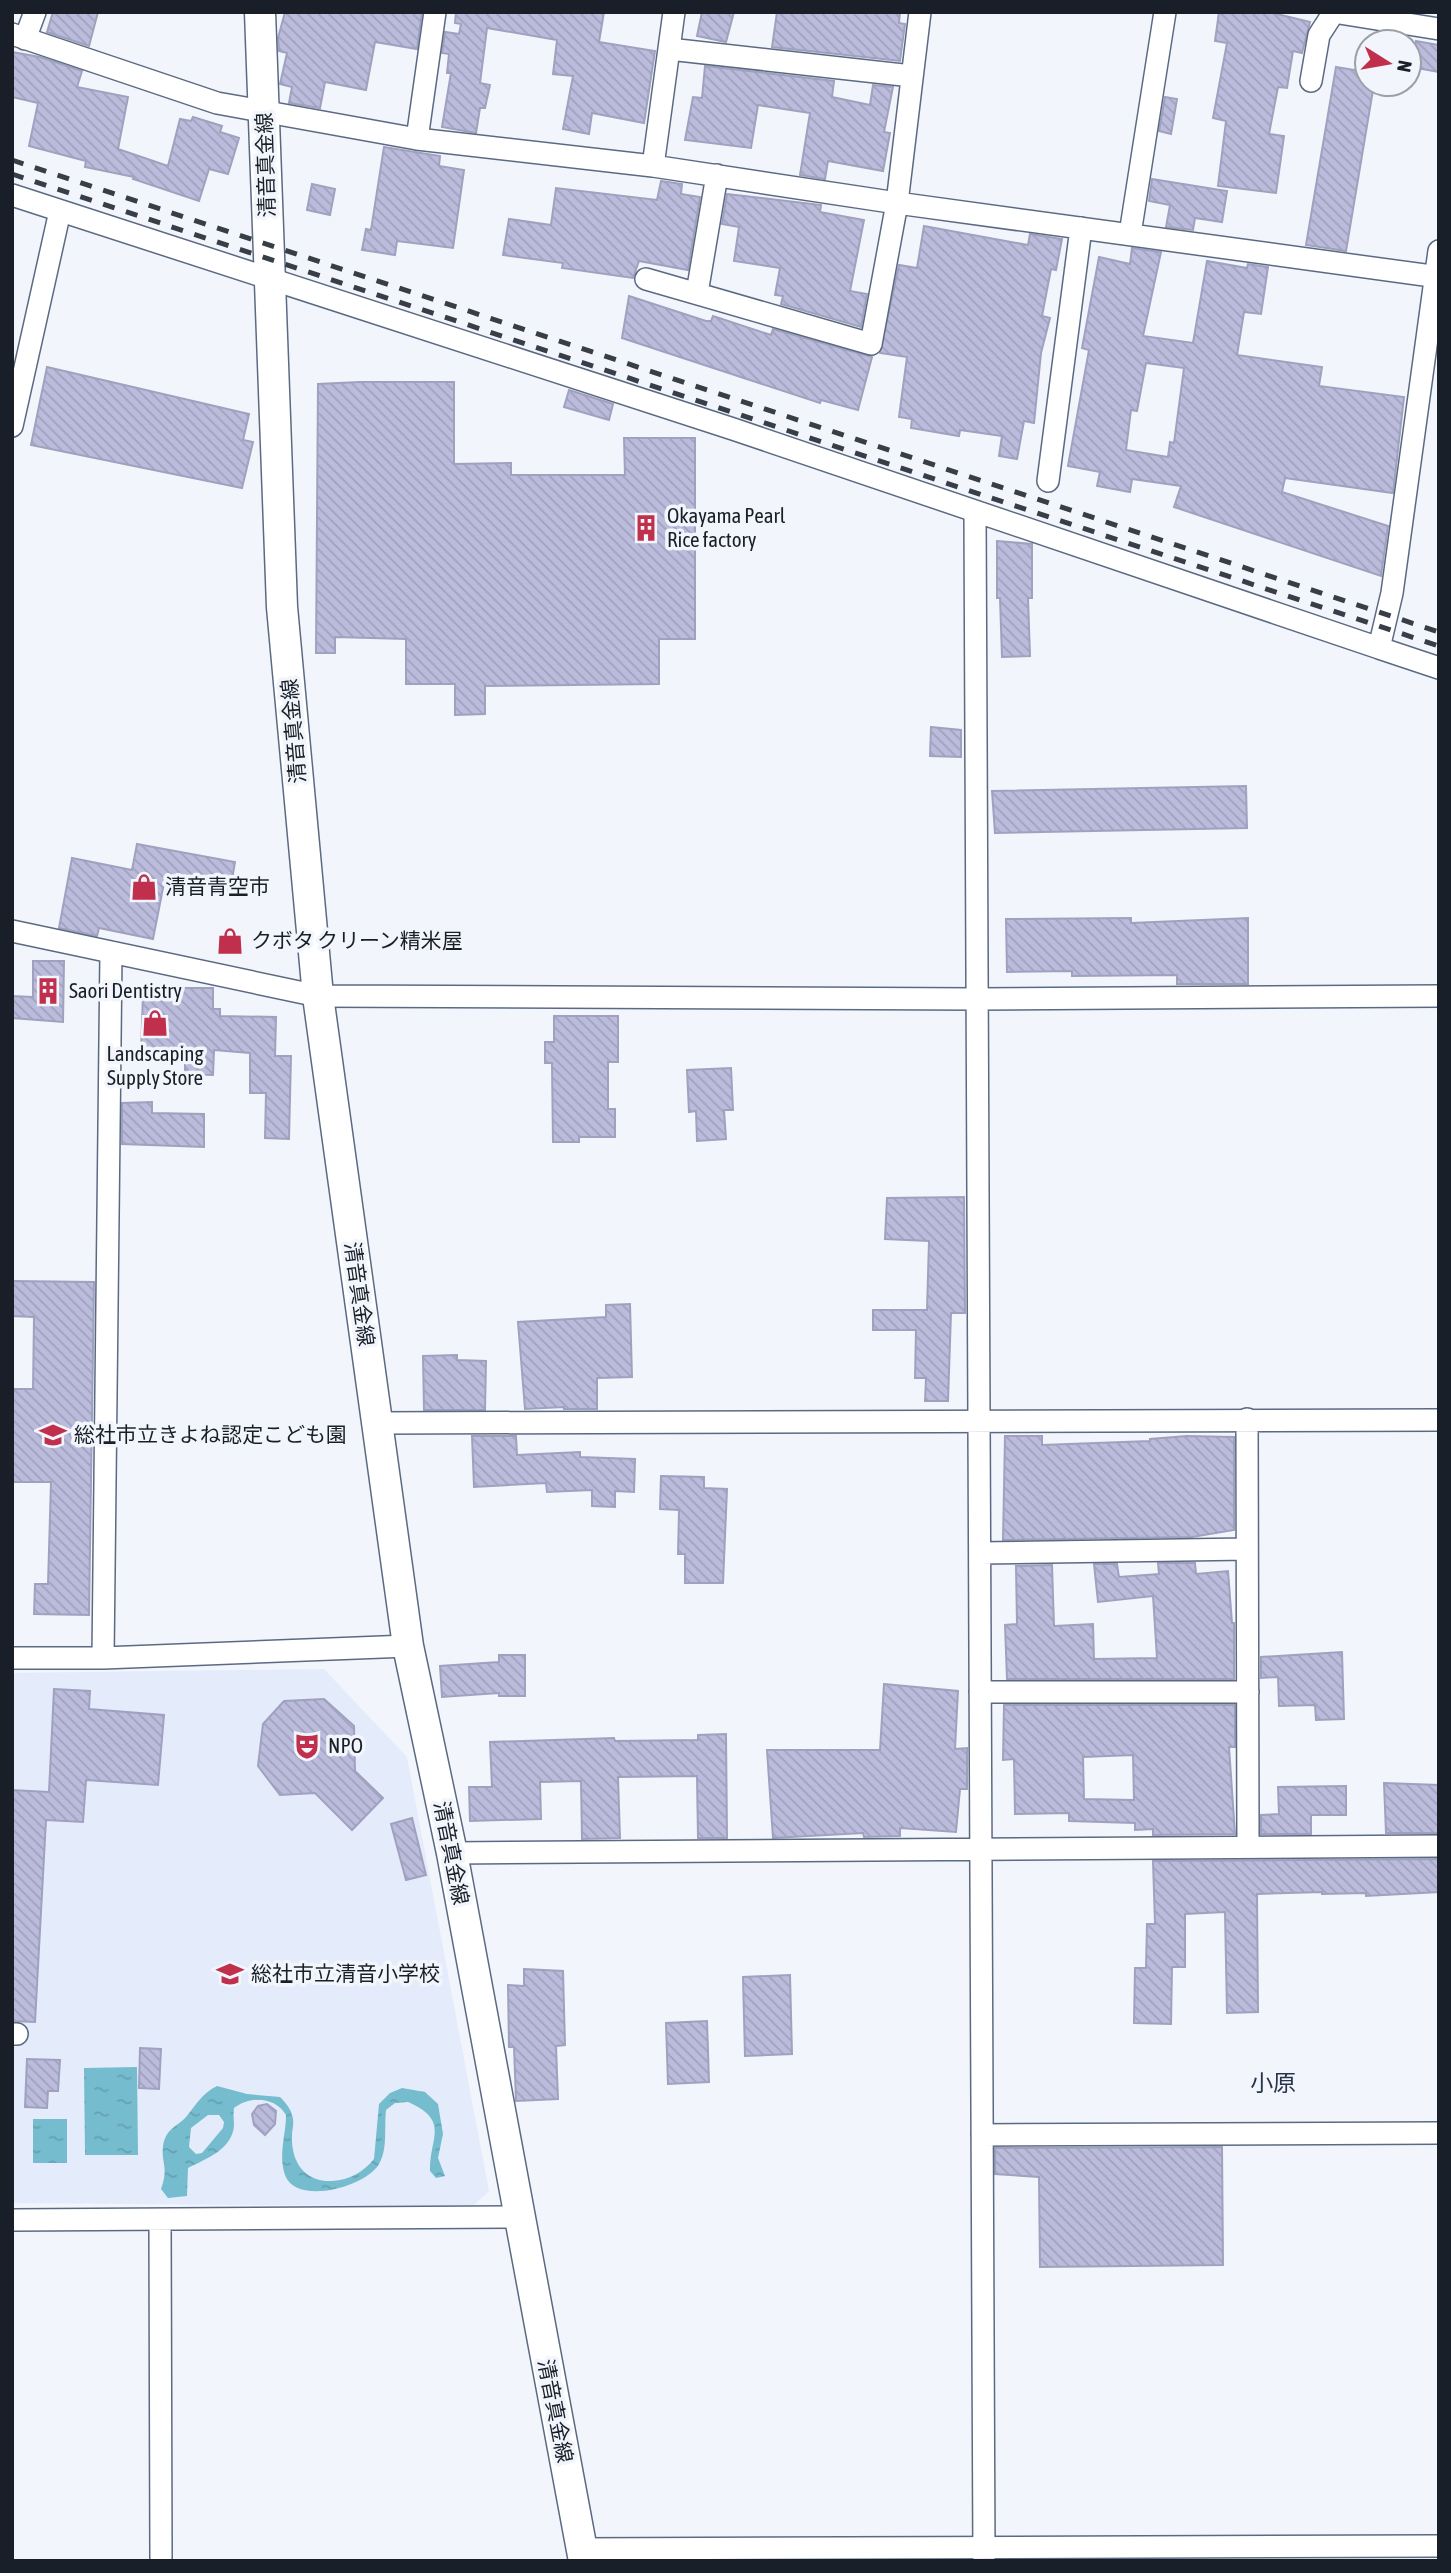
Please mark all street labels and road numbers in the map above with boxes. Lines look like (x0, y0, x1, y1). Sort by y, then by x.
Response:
street label: 清音真金線 (251, 112, 279, 218)
street label: 清音真金線 (276, 678, 310, 784)
street label: 清音真金線 (341, 1240, 379, 1348)
street label: 清音真金線 (430, 1799, 474, 1907)
street label: 清音真金線 (534, 2357, 578, 2465)

